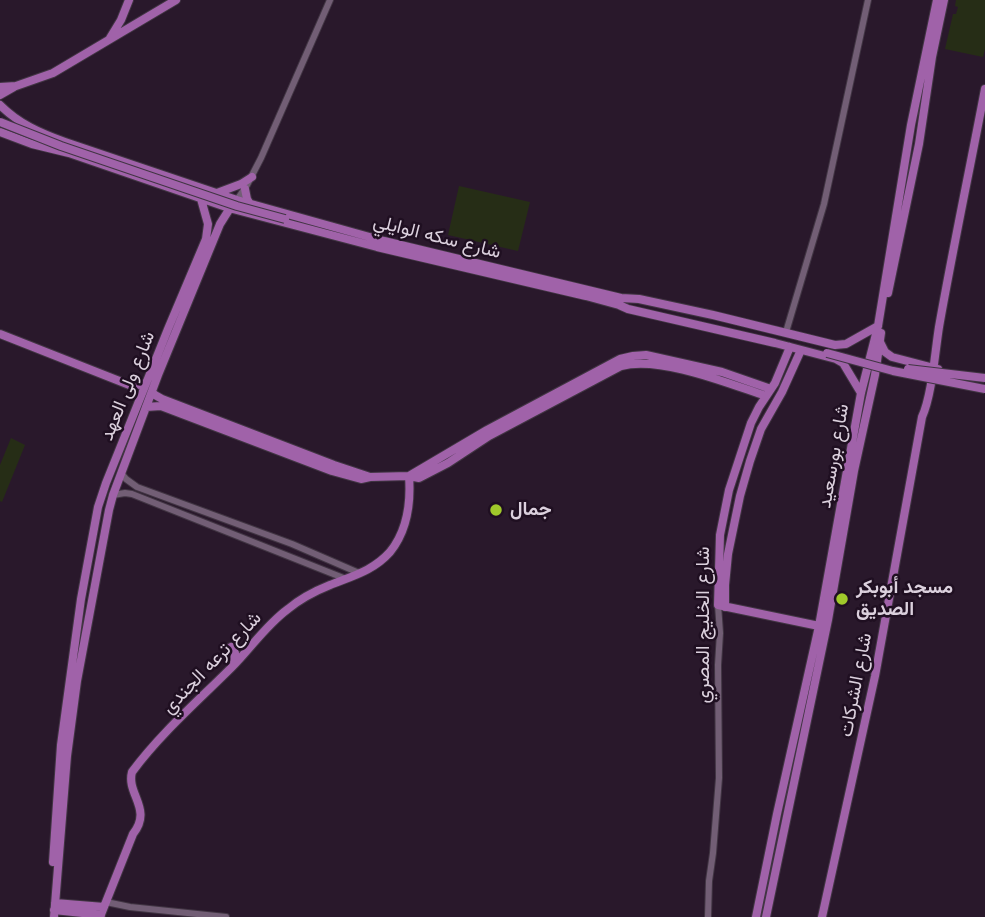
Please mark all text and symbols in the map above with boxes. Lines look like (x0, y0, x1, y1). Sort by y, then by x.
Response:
street label: شارع سكه الوايلي (371, 210, 503, 264)
street label: شارع ولى العهد (96, 328, 160, 444)
street label: شارع بورسعيد (814, 402, 854, 510)
place label: جمال (510, 499, 552, 521)
marker: جمال (488, 502, 504, 518)
street label: شارع الخليج المصري (693, 547, 715, 703)
place label: مسجد أبوبكر الصديق (856, 577, 953, 621)
marker: مسجد أبوبكر الصديق (834, 591, 850, 607)
street label: شارع ترعه الجندي (157, 607, 267, 719)
street label: شارع الشركات (835, 631, 877, 739)

